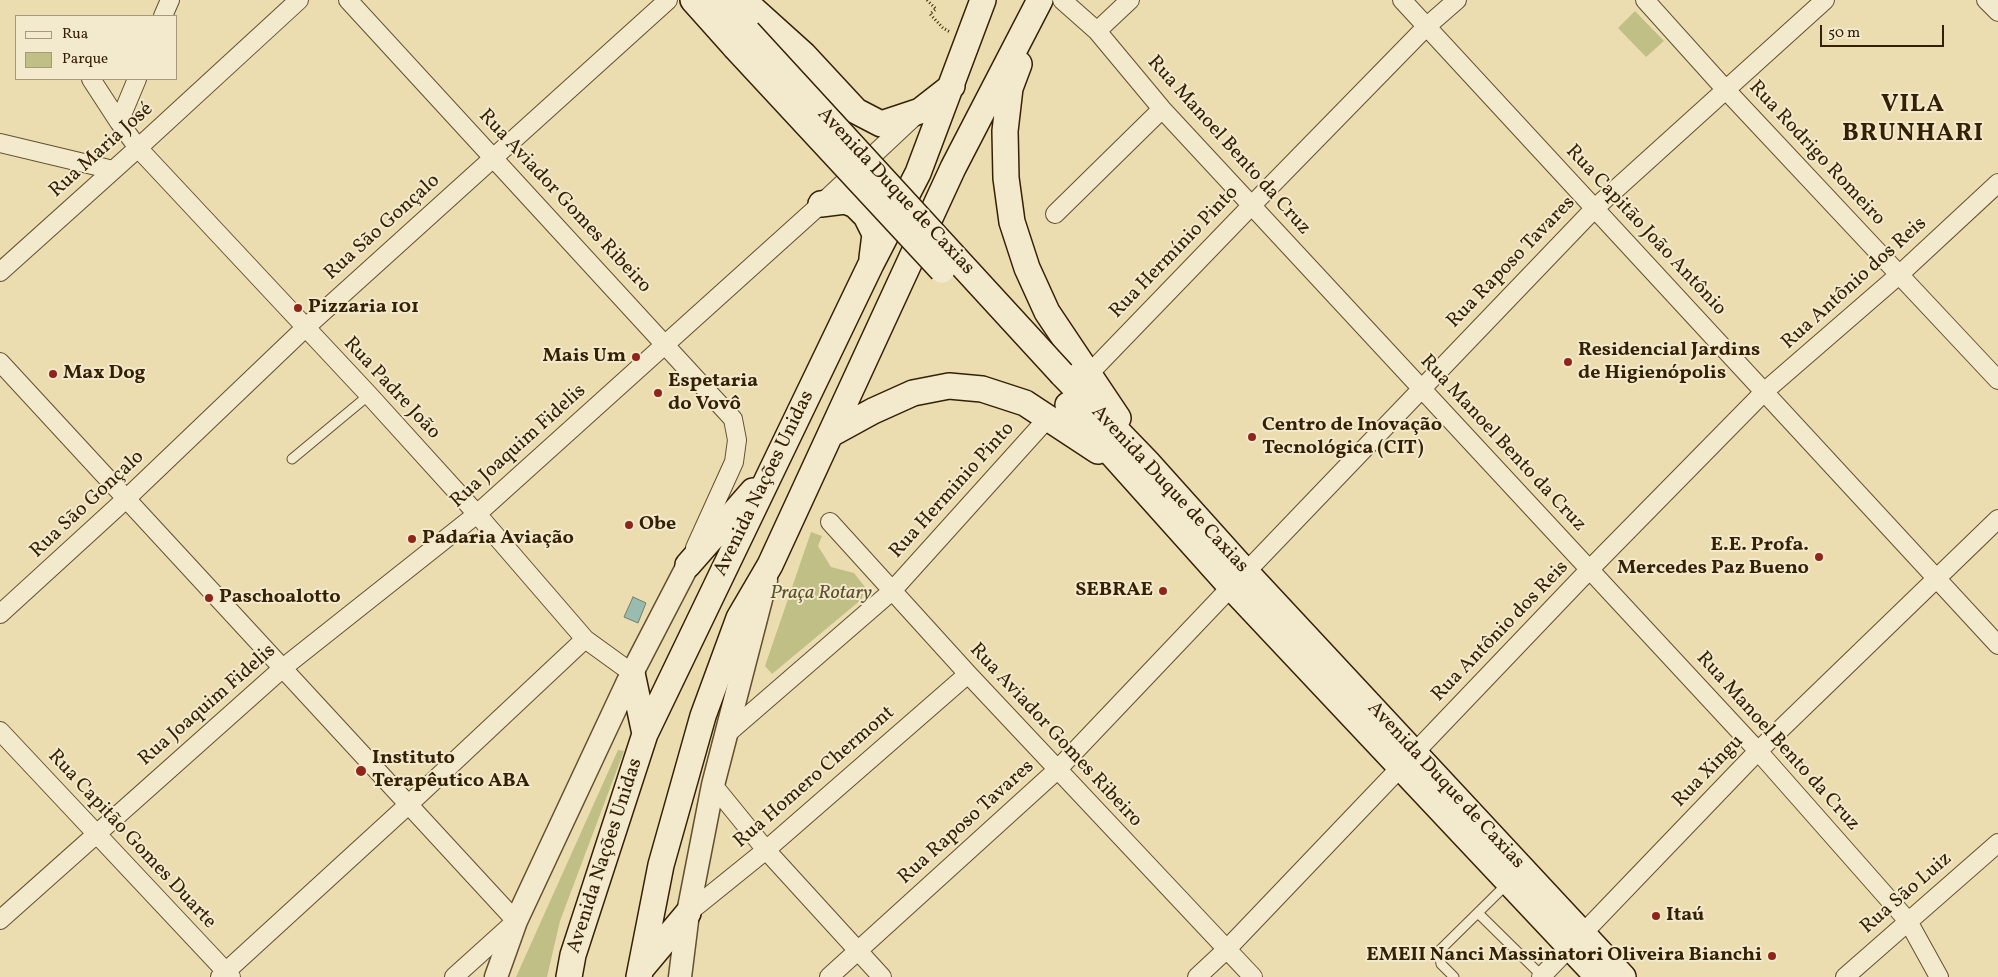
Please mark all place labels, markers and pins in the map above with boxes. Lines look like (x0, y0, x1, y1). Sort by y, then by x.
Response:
place label: Pizzaria 101 (308, 296, 419, 320)
marker: Pizzaria 101 (292, 302, 304, 314)
place label: Residencial Jardins de Higienópolis (1578, 339, 1760, 386)
place label: Mais Um (542, 345, 626, 369)
marker: Mais Um (630, 351, 642, 363)
marker: Residencial Jardins de Higienópolis (1562, 356, 1574, 368)
place label: Max Dog (63, 362, 146, 386)
marker: Max Dog (47, 368, 59, 380)
place label: Espetaria do Vovô (668, 370, 758, 417)
marker: Espetaria do Vovô (652, 387, 664, 399)
place label: Centro de Inovação Tecnológica (CIT) (1262, 414, 1442, 461)
marker: Centro de Inovação Tecnológica (CIT) (1246, 431, 1258, 443)
place label: Obe (639, 513, 676, 537)
marker: Obe (623, 519, 635, 531)
place label: Padaria Aviação (422, 527, 574, 551)
marker: Padaria Aviação (406, 533, 418, 545)
place label: E.E. Profa. Mercedes Paz Bueno (1617, 534, 1809, 581)
marker: E.E. Profa. Mercedes Paz Bueno (1813, 551, 1825, 563)
place label: SEBRAE (1075, 579, 1153, 603)
marker: SEBRAE (1157, 585, 1169, 597)
place label: Paschoalotto (219, 586, 341, 610)
marker: Paschoalotto (203, 592, 215, 604)
place label: Instituto Terapêutico ABA (372, 747, 530, 794)
marker: Instituto Terapêutico ABA (354, 764, 368, 778)
place label: Itaú (1666, 904, 1704, 928)
marker: Itaú (1650, 910, 1662, 922)
place label: EMEII Nanci Massinatori Oliveira Bianchi (1366, 944, 1762, 968)
marker: EMEII Nanci Massinatori Oliveira Bianchi (1766, 950, 1778, 962)

